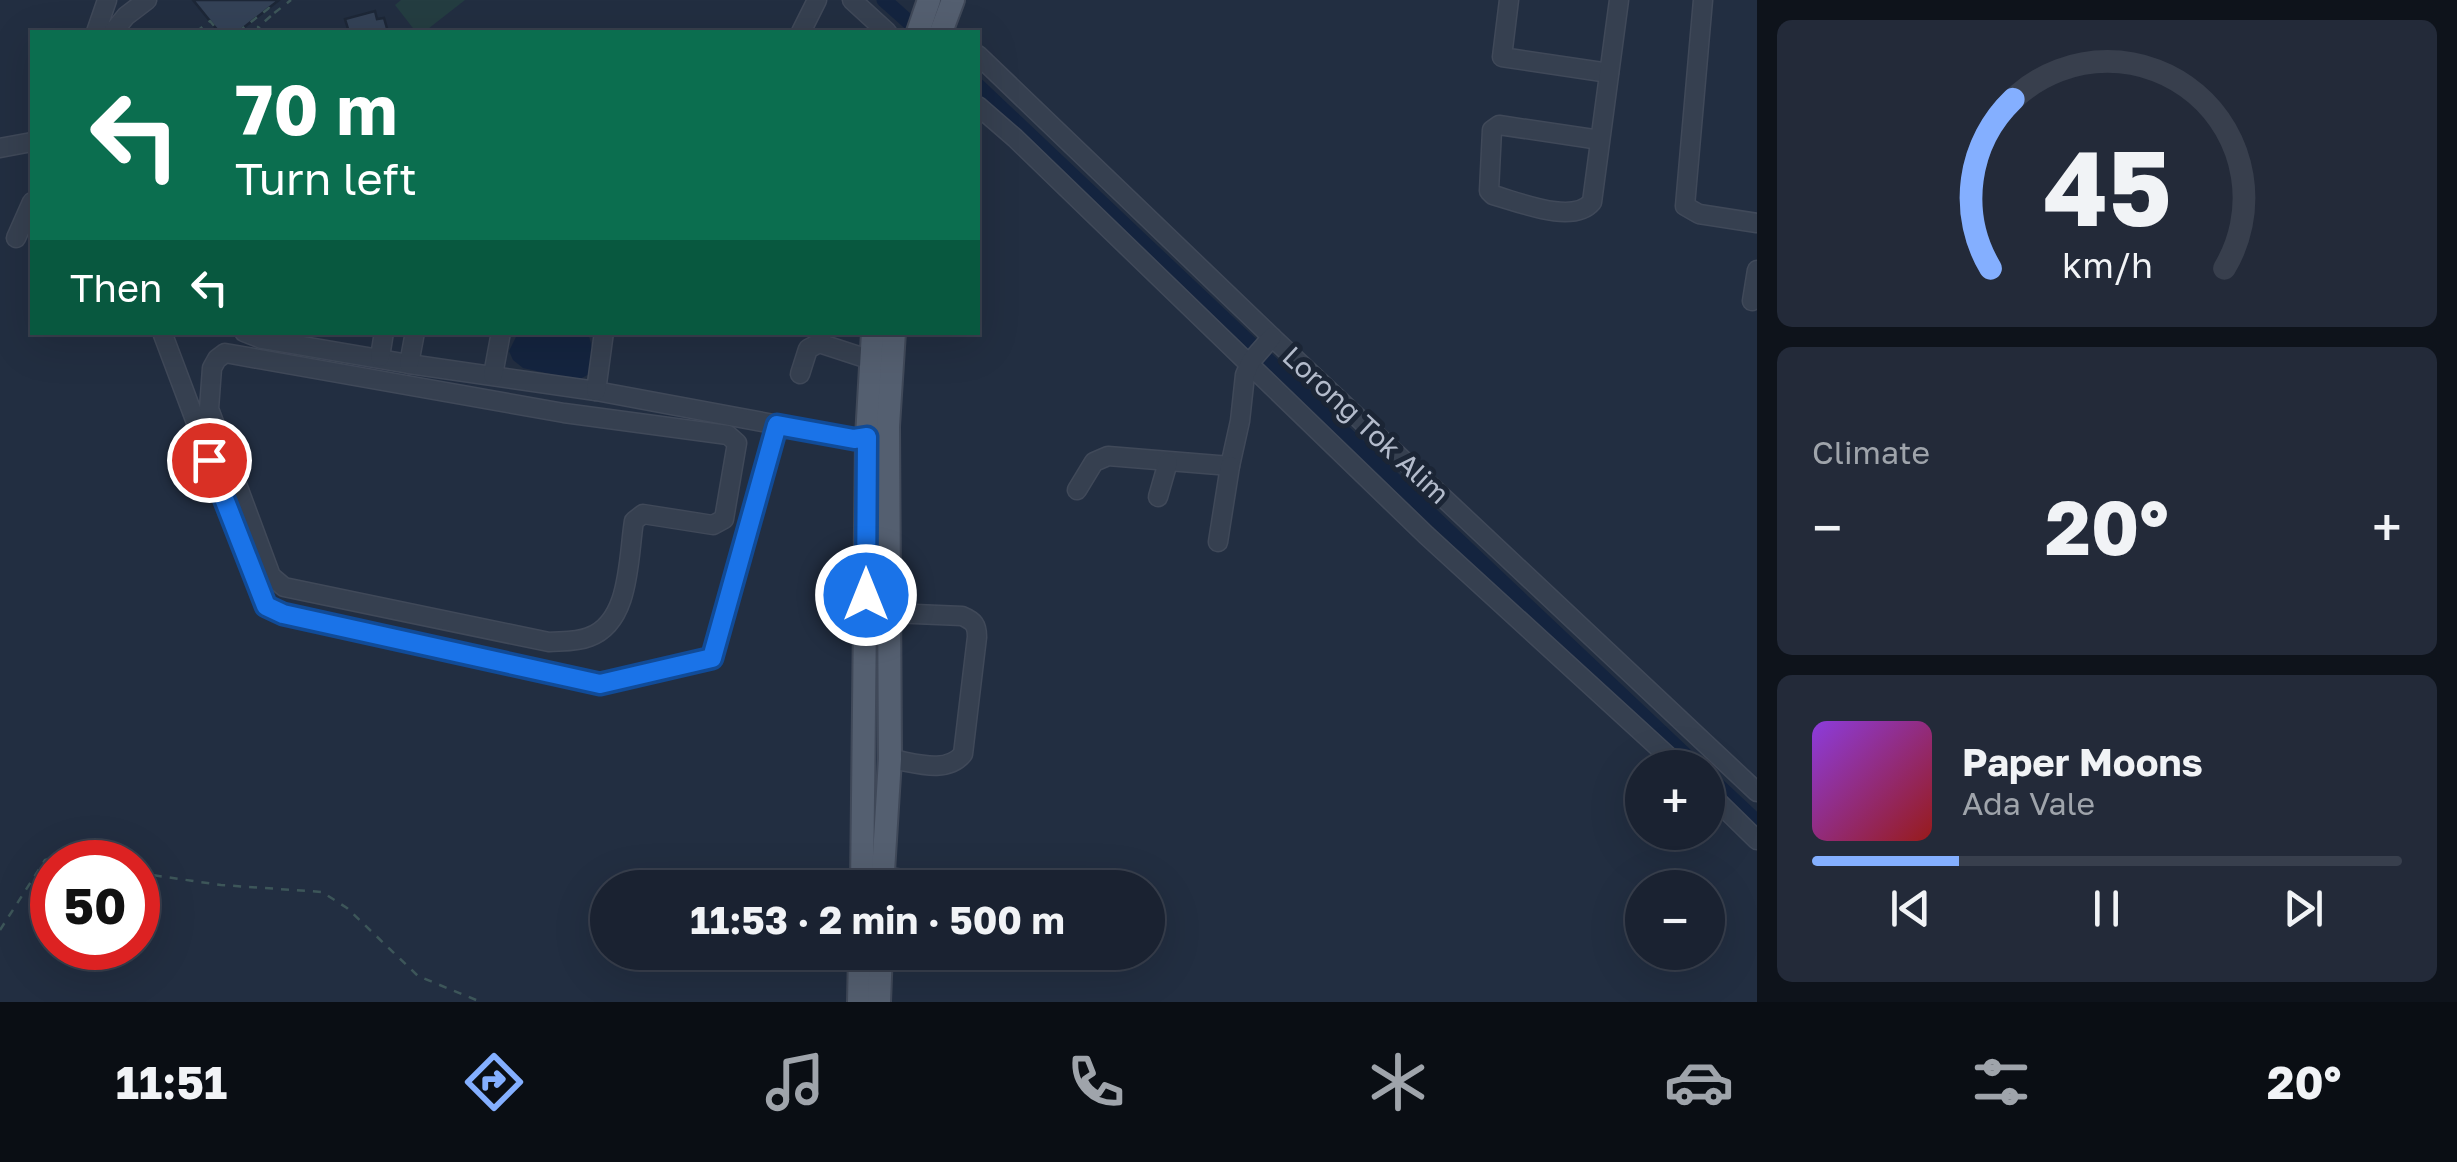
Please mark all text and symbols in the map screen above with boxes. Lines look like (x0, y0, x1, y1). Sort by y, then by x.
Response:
text: 70 m (235, 66, 397, 150)
icon: left (70, 70, 200, 200)
text: 45 (2043, 124, 2171, 249)
text: Turn left (235, 151, 417, 205)
text: km/h (2062, 243, 2152, 286)
icon: left (182, 260, 237, 315)
text: Then (70, 265, 162, 310)
street label: Lorong Tok Alim (1276, 339, 1456, 510)
pin (167, 418, 252, 503)
icon: arrive (182, 433, 237, 488)
text: Climate (1812, 433, 1930, 471)
text: 20° (2045, 481, 2169, 572)
text: − (1812, 494, 1842, 560)
text: + (2372, 494, 2402, 560)
position arrow (814, 543, 918, 647)
text: Paper Moons (1962, 739, 2203, 784)
map controls (1625, 750, 1725, 970)
button: + (1625, 750, 1725, 850)
text: Ada Vale (1962, 784, 2095, 822)
speed limit sign: 50 (30, 840, 160, 970)
button: − (1625, 870, 1725, 970)
icon: previous (1883, 881, 1938, 936)
icon: pause (2079, 881, 2134, 936)
icon: next (2276, 881, 2331, 936)
text: 11:53 · 2 min · 500 m (690, 897, 1065, 942)
icon: directions (459, 1047, 529, 1117)
icon: music (760, 1047, 830, 1117)
icon: phone (1061, 1047, 1131, 1117)
icon: climate (1363, 1047, 1433, 1117)
icon: car (1664, 1047, 1734, 1117)
icon: filters (1966, 1047, 2036, 1117)
text: 11:51 (116, 1055, 227, 1109)
text: 20° (2267, 1055, 2341, 1109)

